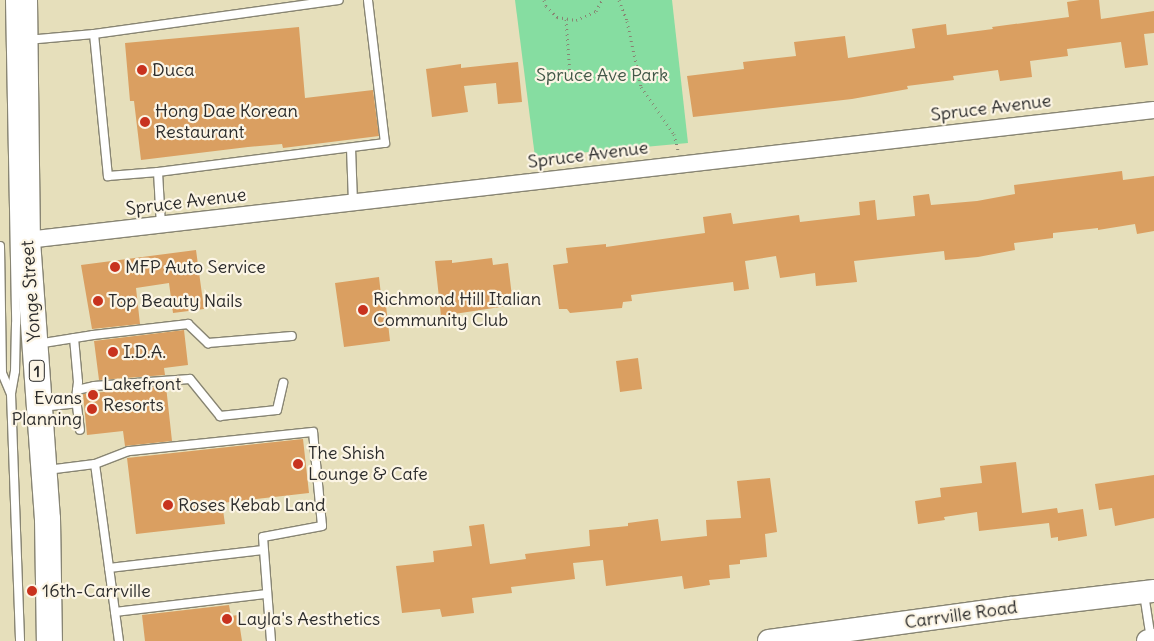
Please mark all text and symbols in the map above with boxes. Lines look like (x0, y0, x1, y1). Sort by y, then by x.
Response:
place label: Duca (152, 59, 194, 81)
marker: Duca (136, 64, 148, 76)
park label: Spruce Ave Park (536, 64, 668, 86)
street label: Spruce Avenue (930, 90, 1052, 126)
place label: Hong Dae Korean Restaurant (155, 101, 298, 144)
marker: Hong Dae Korean Restaurant (139, 116, 151, 128)
street label: Spruce Avenue (527, 137, 649, 173)
street label: Spruce Avenue (125, 184, 247, 220)
street label: Yonge Street (17, 240, 45, 342)
place label: MFP Auto Service (125, 256, 266, 278)
marker: MFP Auto Service (109, 261, 121, 273)
place label: Richmond Hill Italian Community Club (373, 289, 541, 332)
place label: Top Beauty Nails (108, 290, 242, 312)
marker: Top Beauty Nails (92, 295, 104, 307)
marker: Richmond Hill Italian Community Club (357, 304, 369, 316)
place label: I.D.A. (123, 341, 166, 363)
marker: I.D.A. (107, 346, 119, 358)
road number: 1 (28, 358, 46, 384)
place label: Lakefront Resorts (103, 374, 181, 416)
place label: Evans Planning (12, 388, 82, 430)
marker: Lakefront Resorts (87, 389, 99, 401)
marker: Evans Planning (86, 403, 98, 415)
place label: The Shish Lounge & Cafe (308, 443, 428, 486)
marker: The Shish Lounge & Cafe (292, 458, 304, 470)
place label: Roses Kebab Land (178, 494, 326, 516)
marker: Roses Kebab Land (162, 499, 174, 511)
place label: 16th-Carrville (42, 580, 151, 602)
marker: 16th-Carrville (26, 585, 38, 597)
street label: Carrville Road (903, 596, 1019, 634)
place label: Layla's Aesthetics (237, 608, 380, 630)
marker: Layla's Aesthetics (221, 613, 233, 625)

